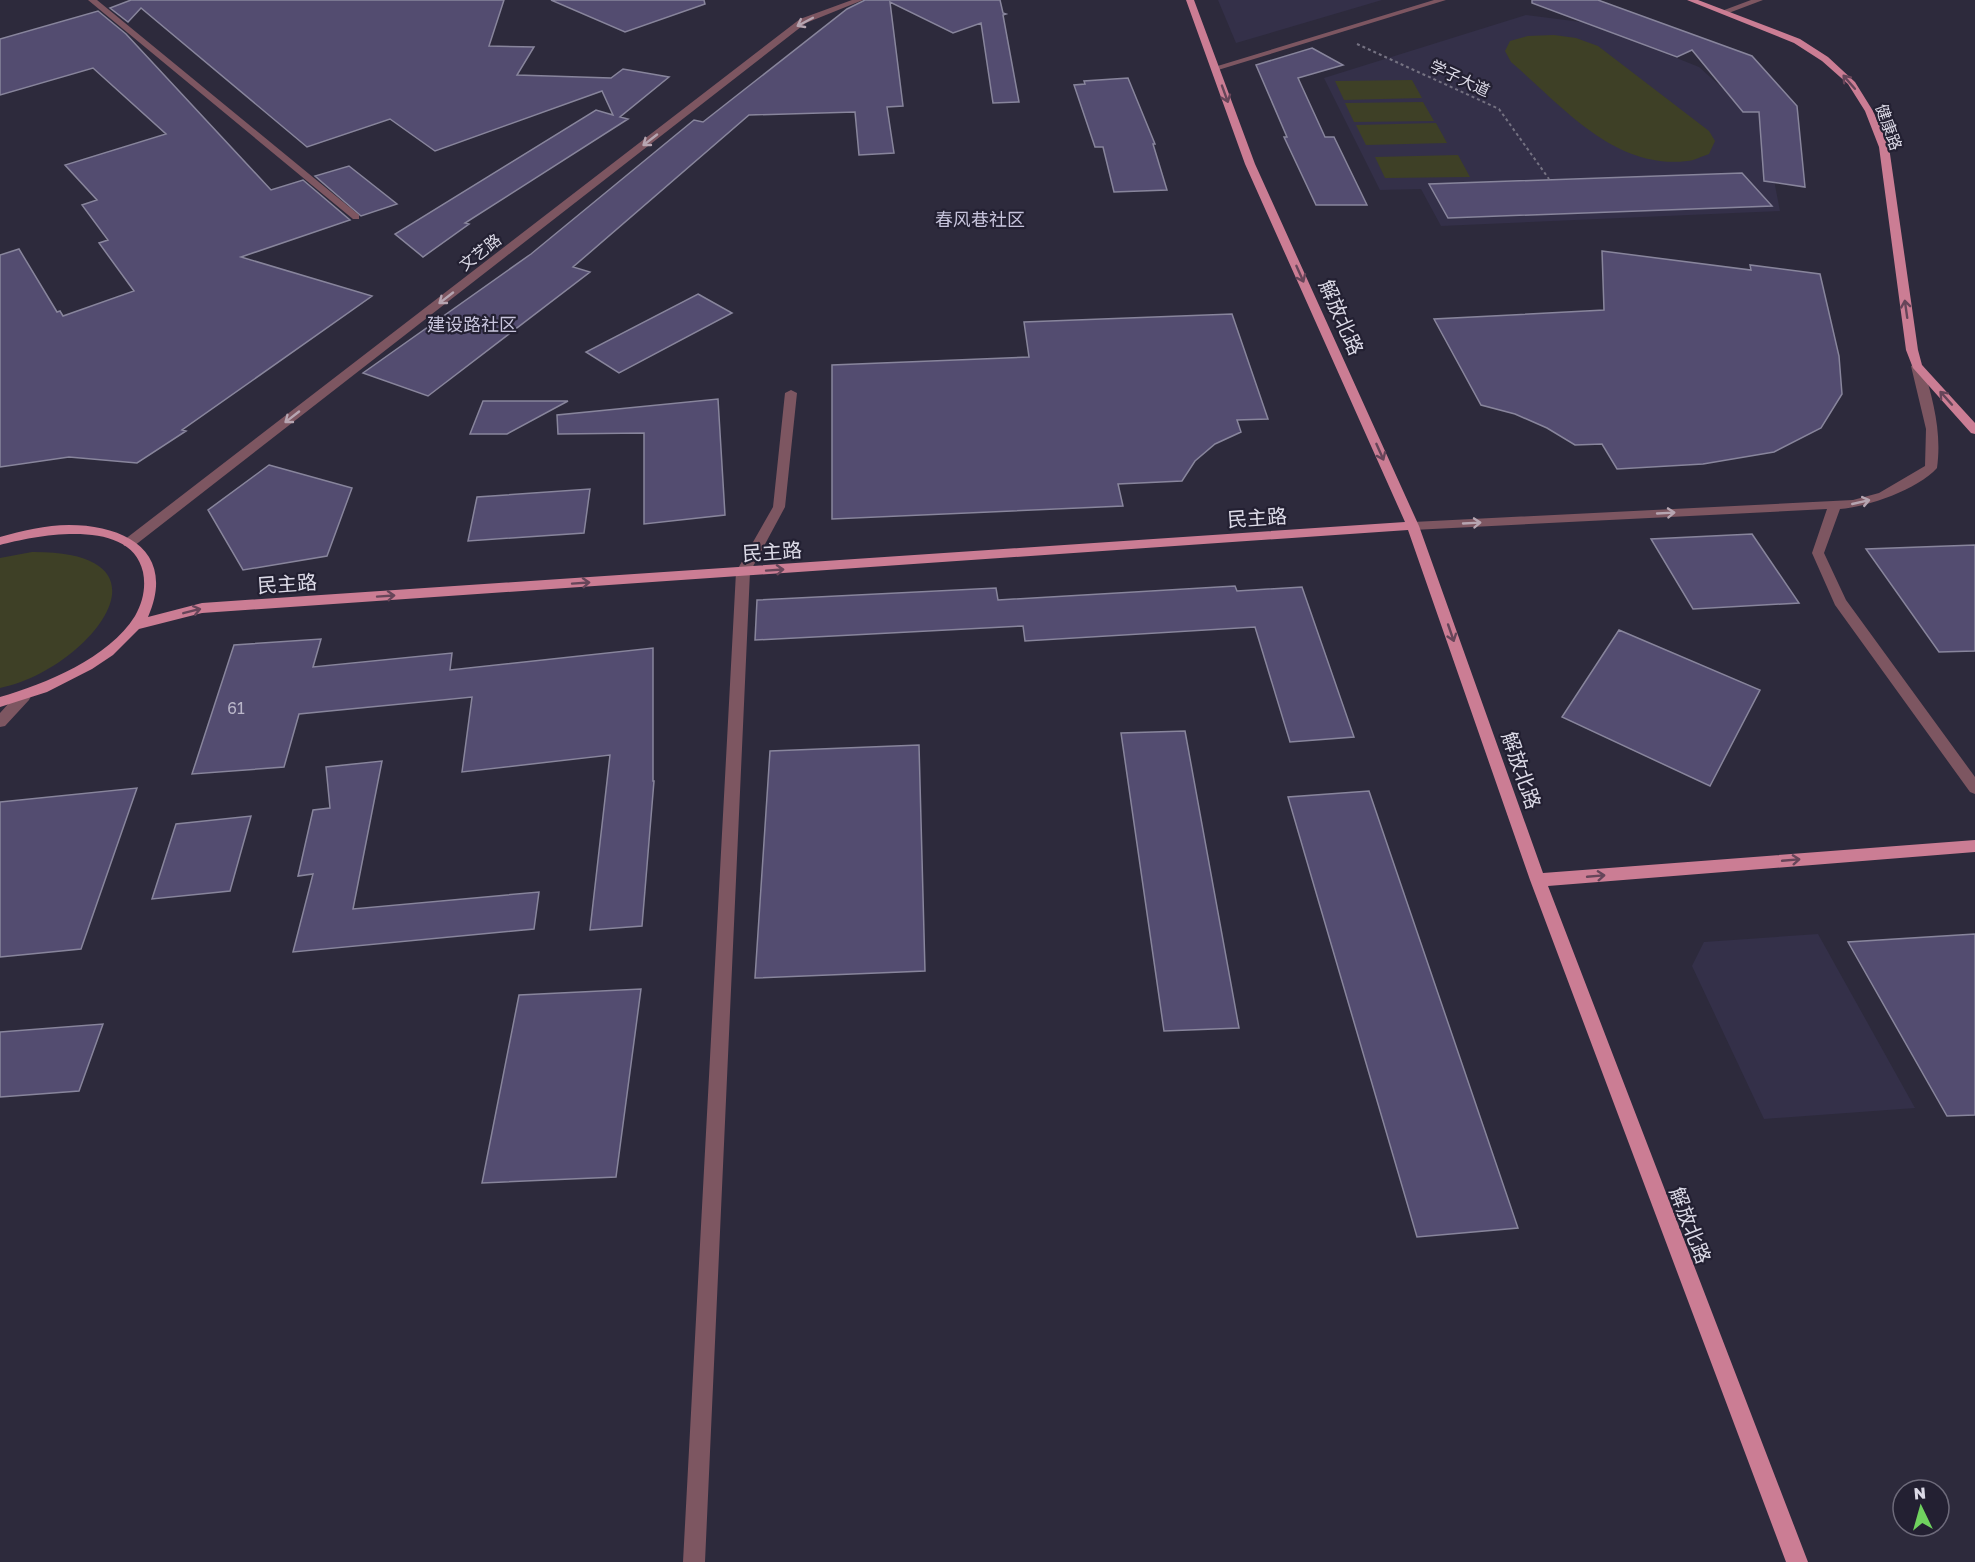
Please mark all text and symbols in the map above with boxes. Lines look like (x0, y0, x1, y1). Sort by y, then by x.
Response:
one-way arrow (797, 16, 814, 28)
street label: 学子大道 (1427, 55, 1493, 101)
one-way arrow (1842, 75, 1856, 90)
one-way arrow (1220, 84, 1231, 103)
street label: 健康路 (1871, 101, 1907, 153)
one-way arrow (642, 133, 658, 146)
district label: 春风巷社区 (935, 208, 1025, 230)
street label: 文艺路 (455, 229, 505, 275)
one-way arrow (1295, 264, 1306, 283)
street label: 解放北路 (1315, 276, 1369, 358)
one-way arrow (438, 291, 454, 304)
one-way arrow (1900, 299, 1911, 319)
district label: 建设路社区 (427, 313, 517, 335)
one-way arrow (1939, 391, 1953, 406)
one-way arrow (284, 411, 300, 423)
one-way arrow (1375, 442, 1386, 460)
one-way arrow (1851, 495, 1870, 507)
street label: 民主路 (1226, 503, 1288, 531)
one-way arrow (1656, 508, 1676, 519)
one-way arrow (1461, 518, 1481, 529)
street label: 民主路 (741, 537, 803, 565)
one-way arrow (765, 565, 785, 576)
street label: 民主路 (256, 569, 318, 597)
one-way arrow (570, 577, 590, 588)
one-way arrow (376, 590, 395, 601)
one-way arrow (182, 604, 201, 616)
one-way arrow (1446, 623, 1457, 642)
house number: 61 (227, 698, 245, 718)
street label: 解放北路 (1498, 728, 1546, 812)
one-way arrow (1780, 855, 1800, 866)
one-way arrow (1586, 870, 1606, 881)
street label: 解放北路 (1665, 1183, 1717, 1267)
north arrow (1891, 1478, 1951, 1538)
text: N (1913, 1483, 1927, 1504)

